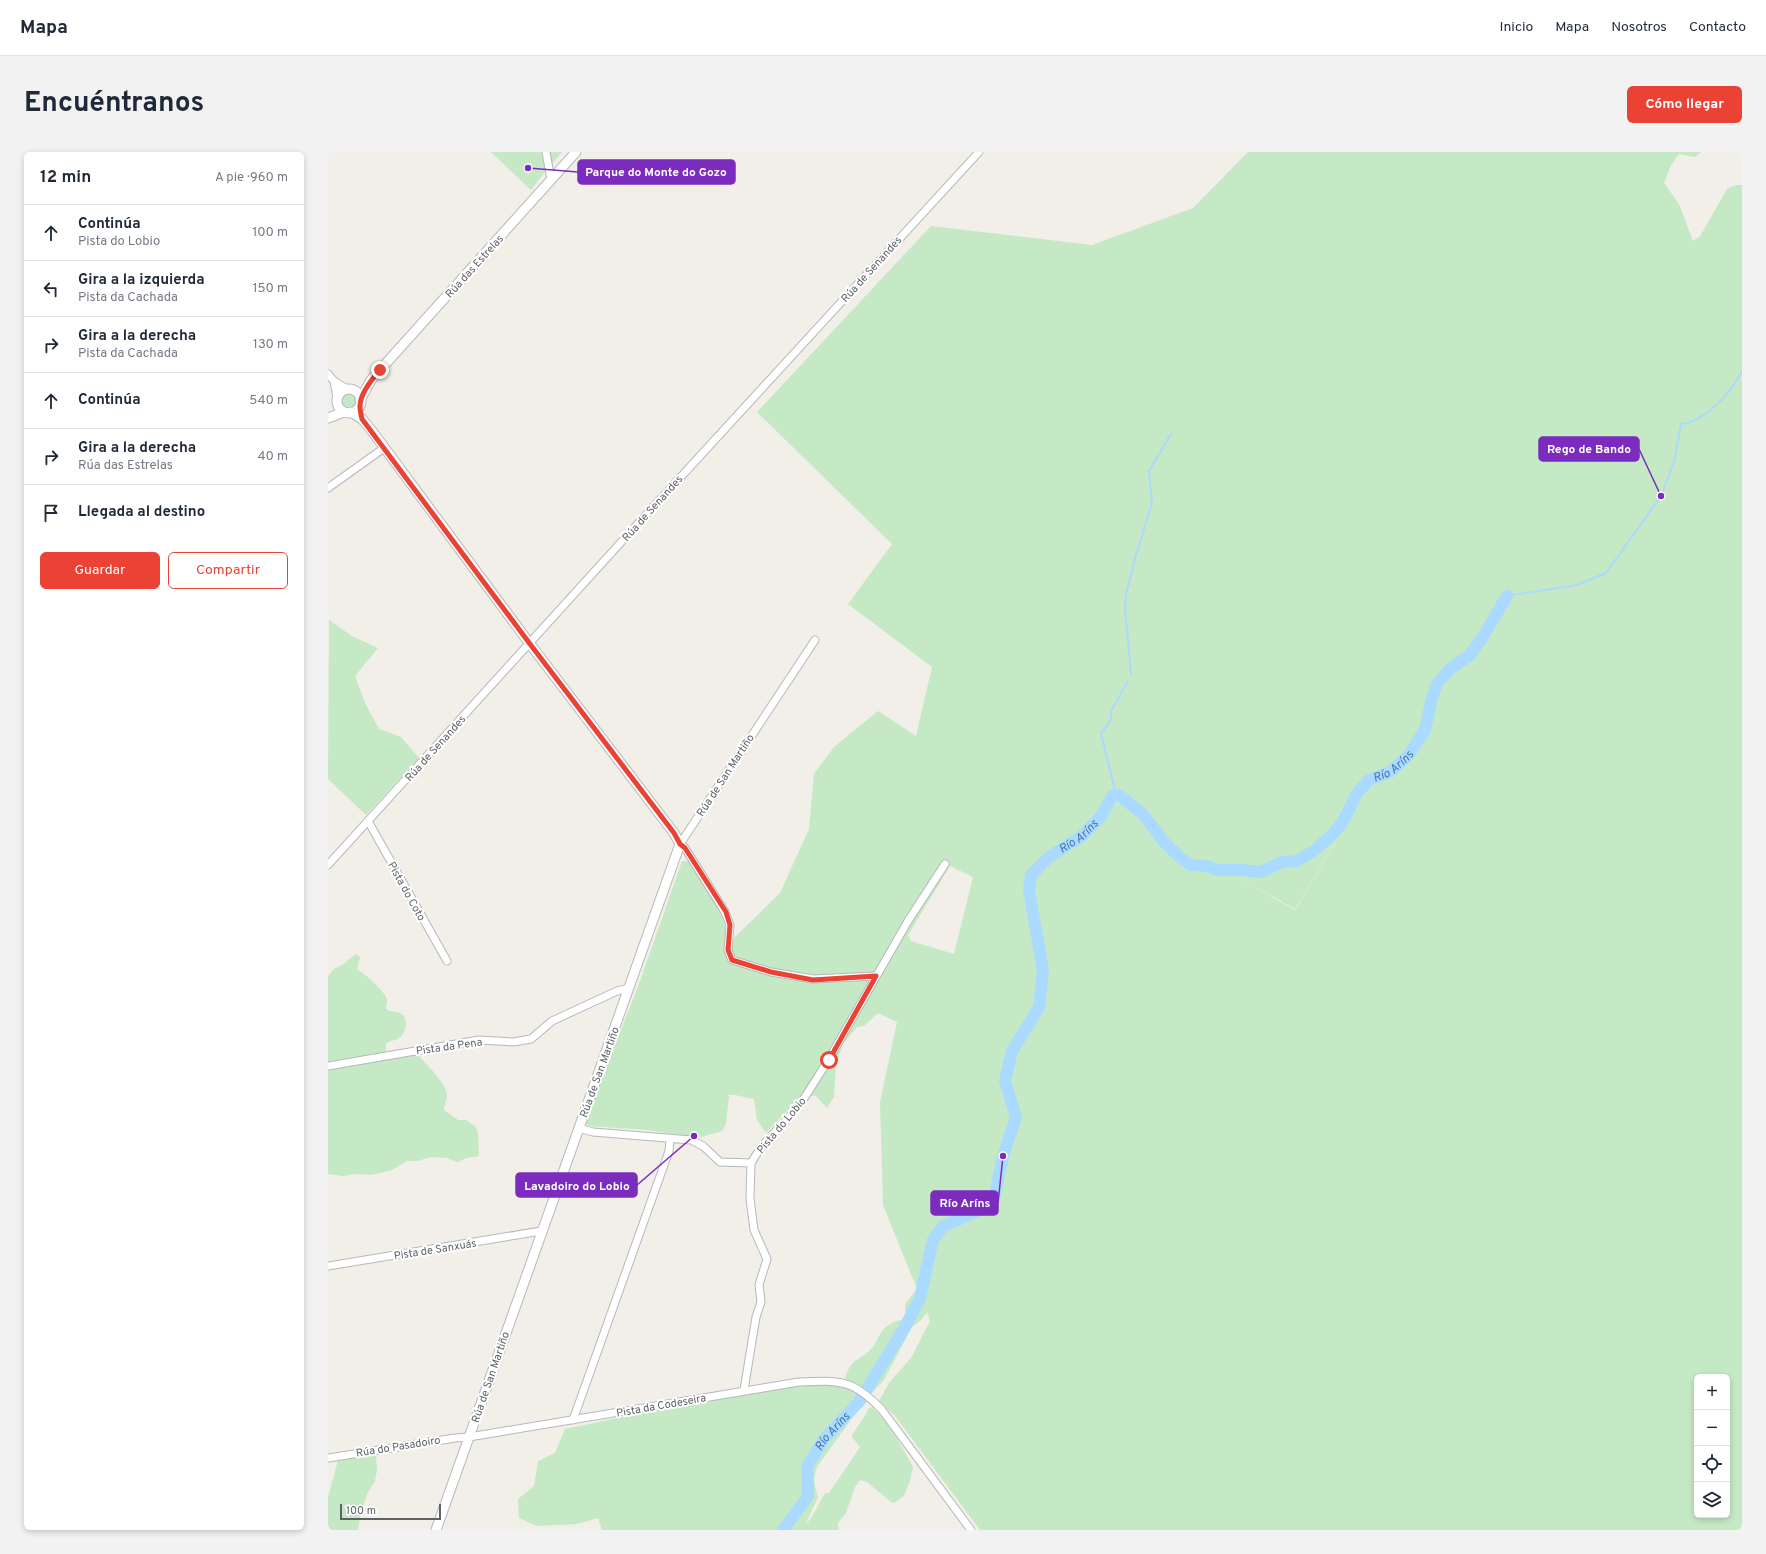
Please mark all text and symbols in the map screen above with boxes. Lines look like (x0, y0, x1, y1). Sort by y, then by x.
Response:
text: Mapa (20, 16, 68, 40)
text: Inicio (1500, 19, 1533, 36)
text: Mapa (1555, 19, 1589, 36)
text: Nosotros (1611, 19, 1667, 36)
text: Contacto (1689, 19, 1746, 36)
text: Encuéntranos (24, 86, 204, 122)
button: Cómo llegar (1627, 86, 1742, 123)
callout: Parque do Monte do Gozo (578, 160, 735, 184)
text: Parque do Monte do Gozo (585, 165, 727, 181)
text: 12 min (40, 167, 91, 189)
text: A pie · 960 m (215, 170, 288, 186)
text: Continúa (78, 215, 140, 234)
icon: ahead (40, 222, 62, 244)
text: 100 m (252, 225, 288, 241)
street label: Rúa das Estrelas (443, 232, 507, 301)
text: Pista do Lobio (78, 234, 160, 250)
street label: Rúa de Senandes (838, 234, 905, 306)
text: Gira a la izquierda (78, 271, 205, 290)
icon: left (40, 278, 62, 300)
text: 150 m (253, 281, 288, 297)
text: Pista da Cachada (78, 290, 178, 306)
text: Gira a la derecha (78, 327, 196, 346)
icon: right (40, 334, 62, 356)
text: 130 m (253, 337, 288, 353)
text: Pista da Cachada (78, 346, 178, 362)
route end (371, 361, 389, 379)
icon: ahead (40, 390, 62, 412)
text: Continúa (78, 391, 140, 410)
text: 540 m (249, 393, 288, 409)
callout: Rego de Bando (1539, 437, 1639, 461)
text: Gira a la derecha (78, 439, 196, 458)
text: Rego de Bando (1547, 442, 1631, 458)
icon: right (40, 446, 62, 468)
text: 40 m (258, 449, 288, 465)
text: Rúa das Estrelas (78, 458, 173, 474)
street label: Rúa de Senandes (619, 473, 686, 545)
icon: arrive (40, 502, 62, 524)
text: Llegada al destino (78, 503, 205, 522)
button: Guardar (40, 552, 160, 589)
button: Compartir (168, 552, 288, 589)
street label: Rúa de Senandes (402, 713, 469, 785)
street label: Rúa de San Martiño (694, 732, 758, 819)
water label: Río Aríns (1371, 748, 1418, 787)
water label: Río Aríns (1056, 816, 1103, 858)
street label: Pista do Coto (384, 859, 428, 924)
street label: Rúa de San Martiño (577, 1025, 623, 1120)
street label: Pista da Pena (415, 1035, 483, 1059)
route start (820, 1051, 838, 1069)
street label: Pista do Lobio (754, 1095, 809, 1157)
callout: Lavadoiro do Lobio (516, 1173, 637, 1197)
text: Lavadoiro do Lobio (524, 1179, 630, 1195)
callout: Río Aríns (931, 1191, 998, 1215)
text: Río Aríns (939, 1196, 991, 1212)
street label: Pista de Sanxuás (393, 1237, 477, 1263)
street label: Rúa de San Martiño (469, 1330, 513, 1425)
map controls (1694, 1374, 1730, 1518)
button: + (1694, 1374, 1730, 1410)
street label: Pista da Codeseira (615, 1391, 707, 1421)
water label: Río Aríns (812, 1409, 854, 1454)
button: − (1694, 1410, 1730, 1446)
street label: Rúa do Pasadoiro (355, 1433, 441, 1461)
button: locate (1694, 1446, 1730, 1482)
button: layers (1694, 1482, 1730, 1518)
scale bar (340, 1502, 441, 1521)
text: 100 m (346, 1504, 376, 1518)

